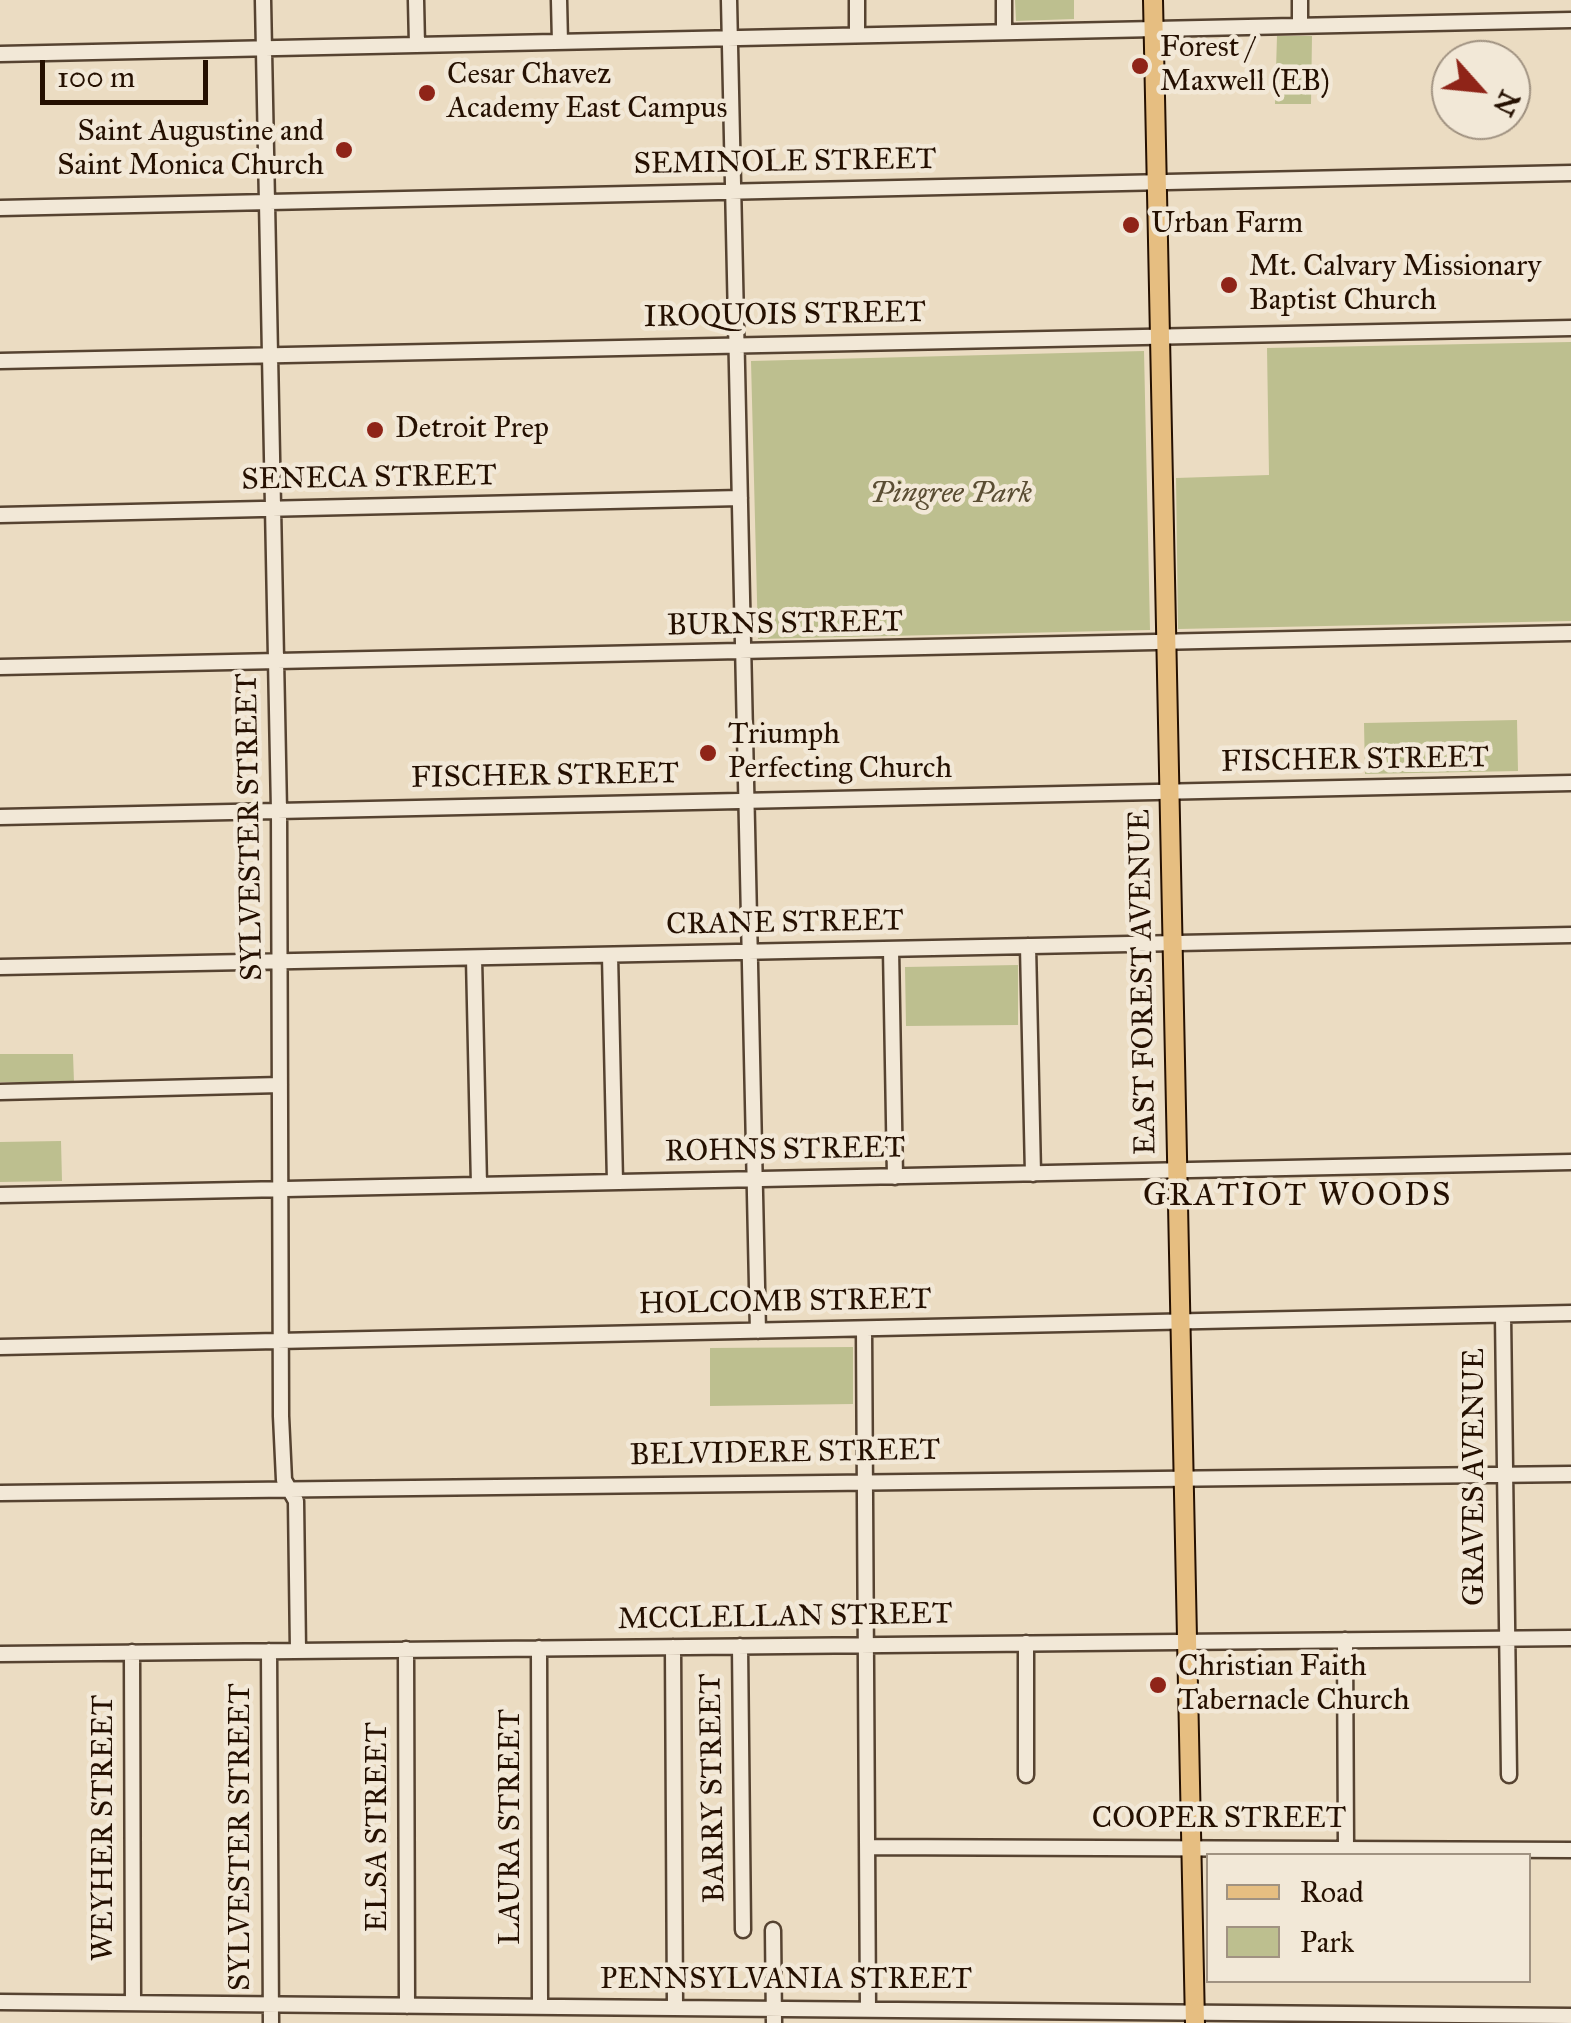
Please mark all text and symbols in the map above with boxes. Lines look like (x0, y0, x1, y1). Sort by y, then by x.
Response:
place label: Forest / Maxwell (EB) (1160, 31, 1330, 102)
scale bar (45, 40, 212, 102)
north arrow (1431, 40, 1531, 140)
marker: Forest / Maxwell (EB) (1129, 55, 1151, 77)
place label: Cesar Chavez Academy East Campus (447, 58, 728, 128)
text: 100 m (57, 59, 135, 95)
marker: Cesar Chavez Academy East Campus (416, 82, 438, 104)
text: N (1485, 84, 1527, 121)
place label: Saint Augustine and Saint Monica Church (57, 115, 324, 186)
marker: Saint Augustine and Saint Monica Church (333, 139, 355, 161)
street label: SEMINOLE STREET (633, 142, 937, 184)
place label: Urban Farm (1151, 207, 1303, 243)
marker: Urban Farm (1120, 214, 1142, 236)
place label: Mt. Calvary Missionary Baptist Church (1249, 250, 1541, 320)
marker: Mt. Calvary Missionary Baptist Church (1218, 274, 1240, 296)
street label: IROQUOIS STREET (644, 296, 926, 336)
place label: Detroit Prep (395, 412, 549, 448)
marker: Detroit Prep (364, 419, 386, 441)
street label: SENECA STREET (241, 459, 497, 499)
park label: Pingree Park (870, 477, 1032, 513)
street label: BURNS STREET (667, 605, 903, 645)
street label: SYLVESTER STREET (230, 673, 272, 981)
place label: Triumph Perfecting Church (728, 718, 952, 788)
street label: FISCHER STREET (1221, 741, 1489, 781)
marker: Triumph Perfecting Church (697, 742, 719, 764)
street label: FISCHER STREET (411, 757, 679, 797)
street label: EAST FOREST AVENUE (1123, 809, 1165, 1155)
street label: CRANE STREET (666, 904, 904, 944)
street label: ROHNS STREET (665, 1131, 905, 1171)
district label: GRATIOT WOODS (1143, 1178, 1453, 1216)
street label: HOLCOMB STREET (638, 1282, 932, 1324)
street label: GRAVES AVENUE (1458, 1348, 1494, 1606)
street label: BELVIDERE STREET (629, 1433, 941, 1475)
street label: MCCLELLAN STREET (617, 1597, 953, 1639)
place label: Christian Faith Tabernacle Church (1178, 1650, 1410, 1720)
street label: BARRY STREET (694, 1673, 734, 1903)
marker: Christian Faith Tabernacle Church (1147, 1674, 1169, 1696)
street label: SYLVESTER STREET (224, 1683, 260, 1991)
street label: WEYHER STREET (87, 1695, 123, 1961)
street label: LAURA STREET (494, 1709, 530, 1945)
street label: ELSA STREET (361, 1722, 397, 1932)
street label: COOPER STREET (1092, 1802, 1346, 1838)
legend (1206, 1853, 1531, 1983)
text: Road (1300, 1874, 1364, 1910)
text: Park (1300, 1924, 1354, 1960)
street label: PENNSYLVANIA STREET (600, 1963, 972, 1999)

